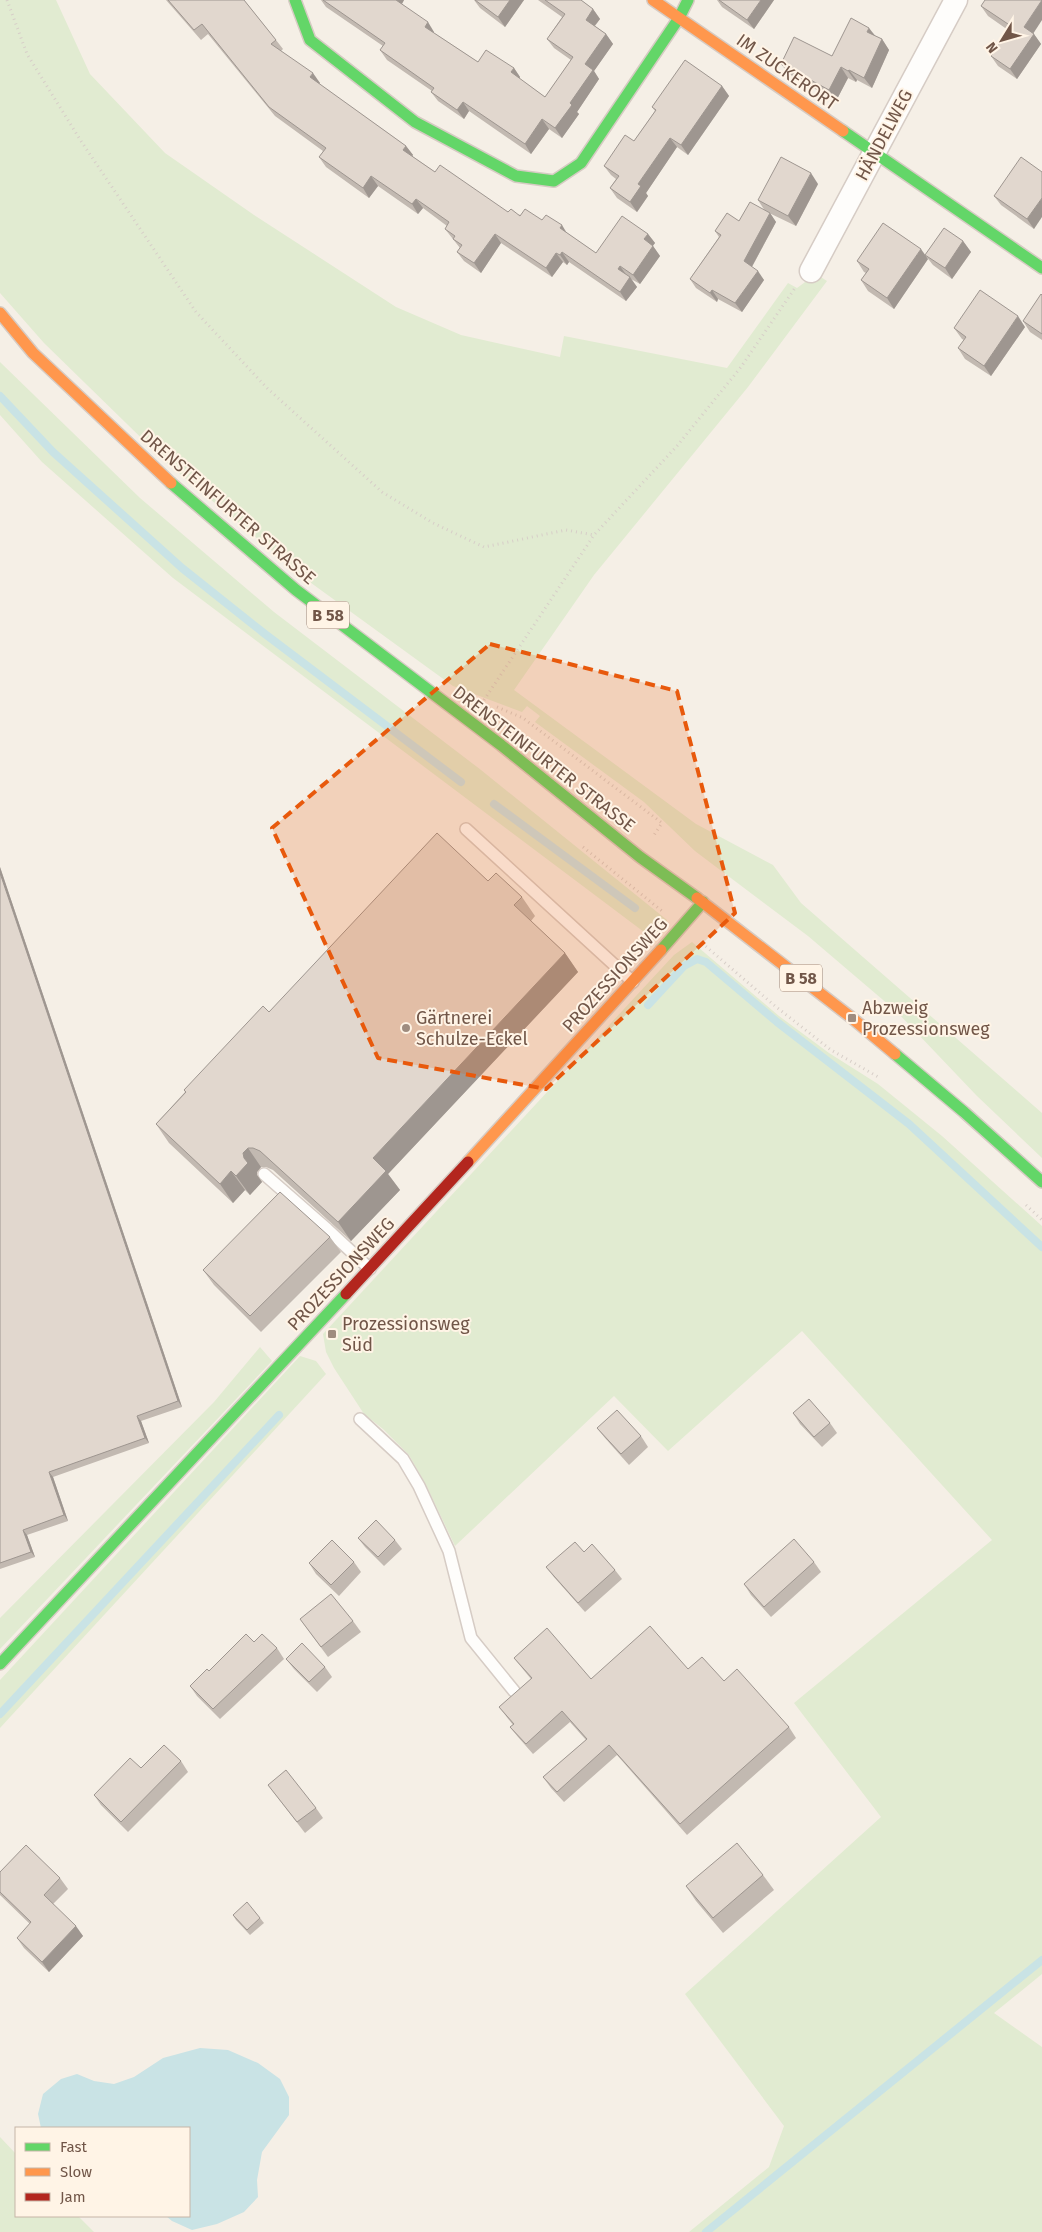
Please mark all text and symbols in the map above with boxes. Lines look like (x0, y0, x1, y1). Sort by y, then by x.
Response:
north arrow (977, 15, 1027, 65)
street label: IM ZUCKERORT (732, 29, 842, 115)
text: N (982, 39, 1002, 56)
street label: HÄNDELWEG (851, 86, 917, 184)
street label: DRENSTEINFURTER STRASSE (136, 425, 320, 589)
road number: B 58 (307, 602, 349, 628)
street label: DRENSTEINFURTER STRASSE (448, 681, 640, 837)
street label: PROZESSIONSWEG (558, 913, 672, 1037)
road number: B 58 (780, 964, 822, 991)
place label: Abzweig Prozessionsweg (862, 997, 990, 1040)
place label: Gärtnerei Schulze-Eckel (416, 1007, 528, 1050)
marker: Abzweig Prozessionsweg (846, 1012, 858, 1024)
marker: Gärtnerei Schulze-Eckel (400, 1022, 412, 1034)
street label: PROZESSIONSWEG (283, 1213, 399, 1335)
place label: Prozessionsweg Süd (342, 1313, 470, 1356)
marker: Prozessionsweg Süd (326, 1328, 338, 1340)
legend (15, 2127, 190, 2217)
text: Fast (60, 2138, 87, 2156)
text: Slow (60, 2163, 92, 2181)
text: Jam (60, 2188, 86, 2206)

